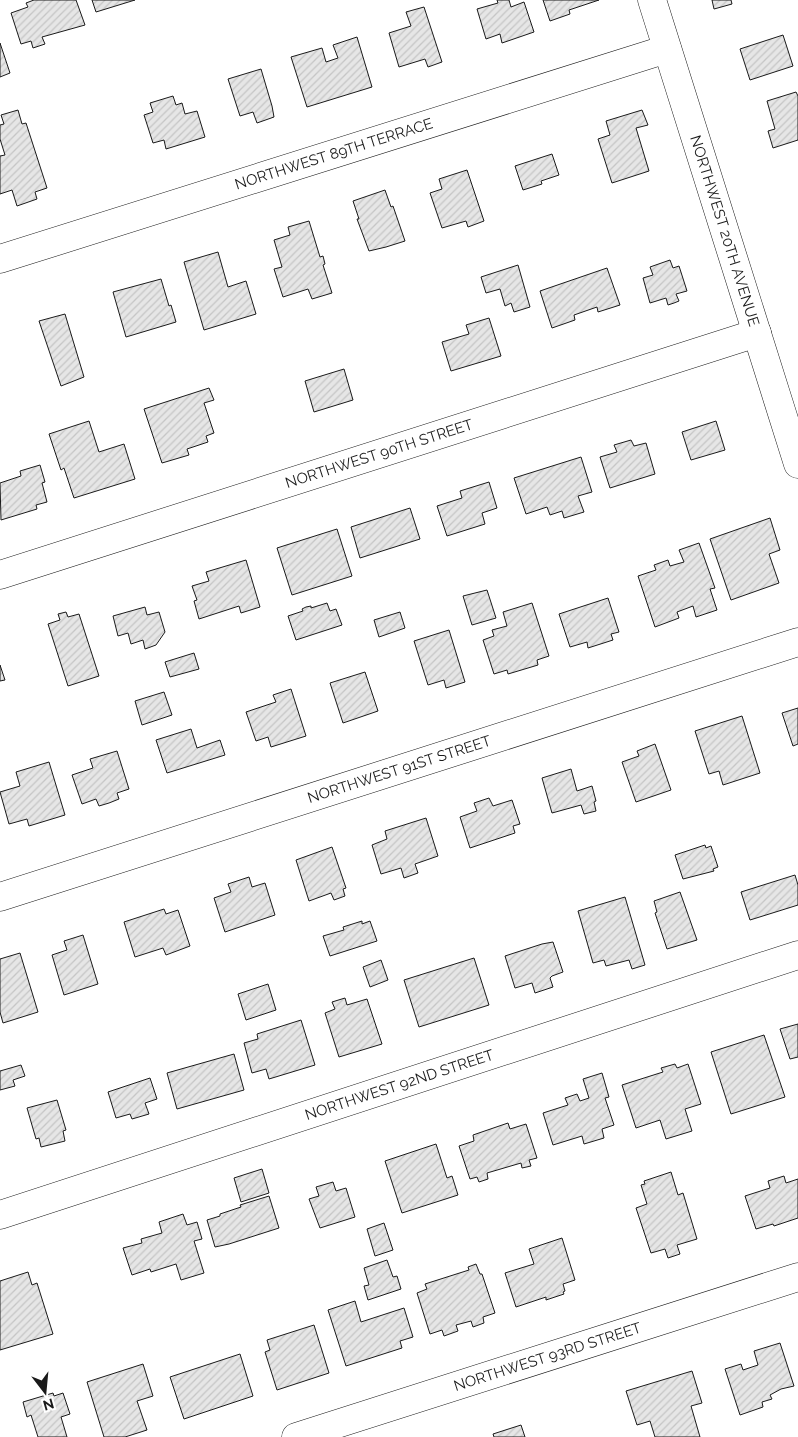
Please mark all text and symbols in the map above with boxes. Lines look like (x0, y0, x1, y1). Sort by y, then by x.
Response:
street label: NORTHWEST 89TH TERRACE (233, 114, 435, 193)
street label: NORTHWEST 20TH AVENUE (686, 133, 763, 329)
street label: NORTHWEST 90TH STREET (283, 415, 475, 492)
street label: NORTHWEST 91ST STREET (305, 732, 493, 807)
street label: NORTHWEST 92ND STREET (303, 1046, 496, 1124)
street label: NORTHWEST 93RD STREET (451, 1319, 644, 1395)
north arrow (20, 1367, 70, 1417)
text: N (41, 1395, 56, 1414)

